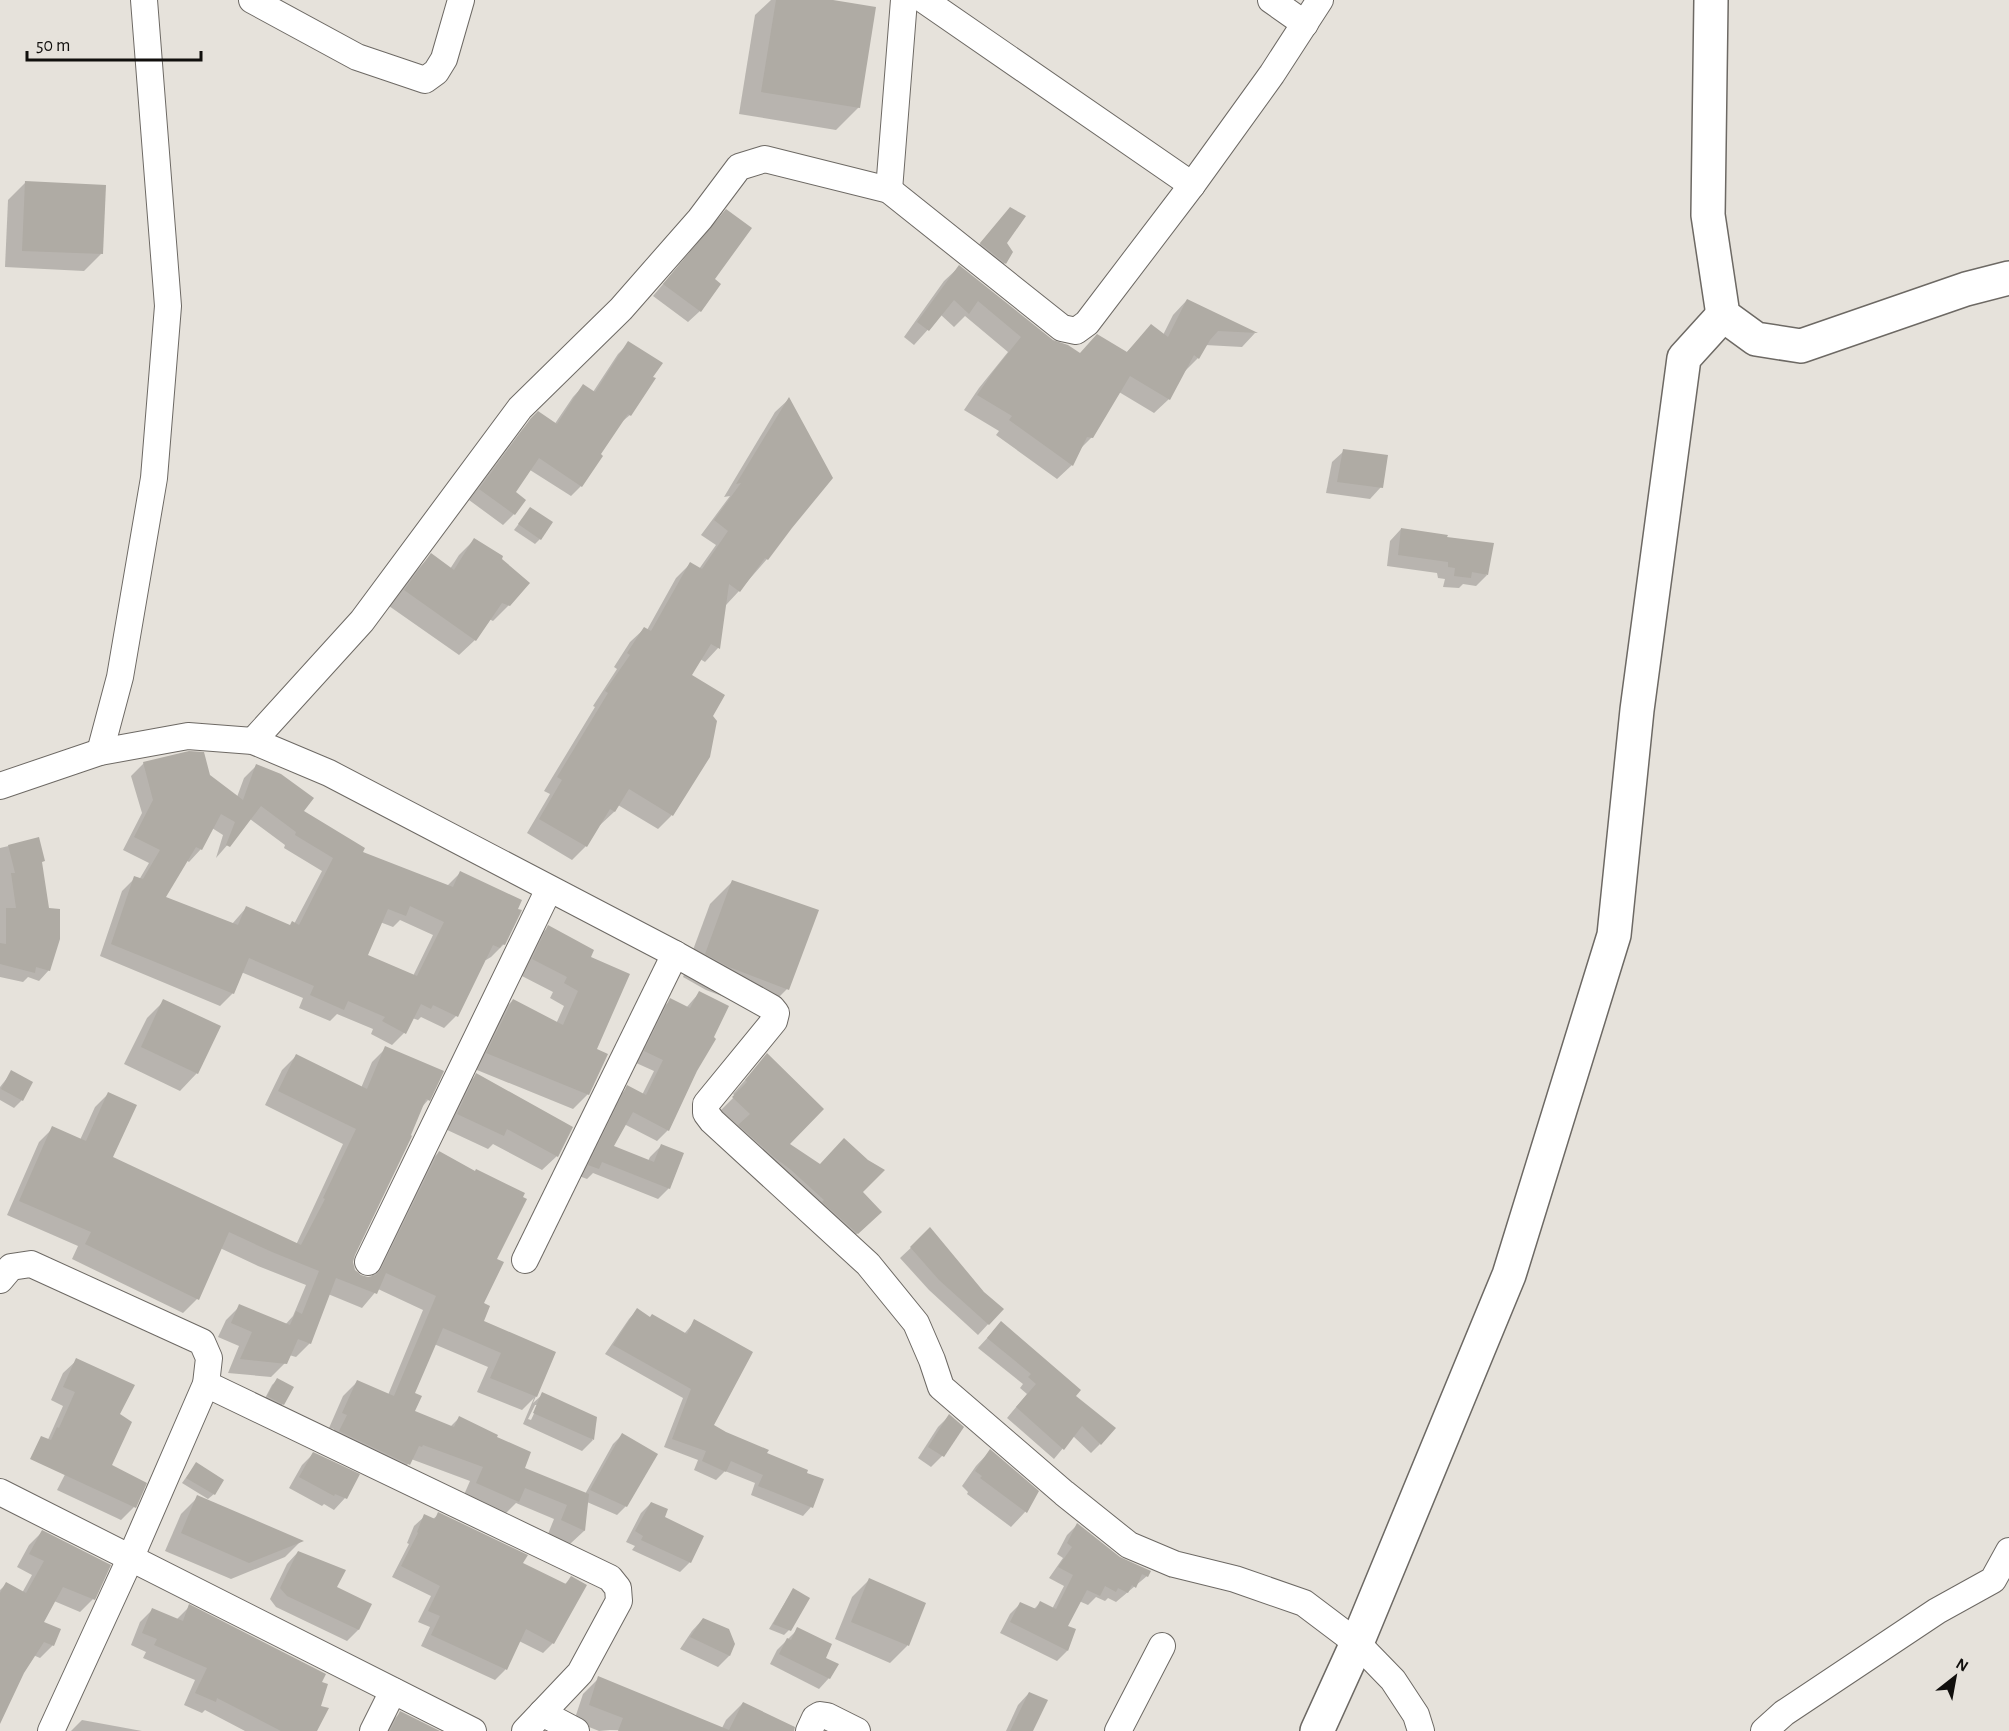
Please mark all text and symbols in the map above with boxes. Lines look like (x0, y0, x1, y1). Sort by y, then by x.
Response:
scale bar (27, 24, 201, 62)
text: 50 m (36, 37, 70, 55)
north arrow (1925, 1647, 1985, 1707)
text: N (1953, 1655, 1971, 1675)

